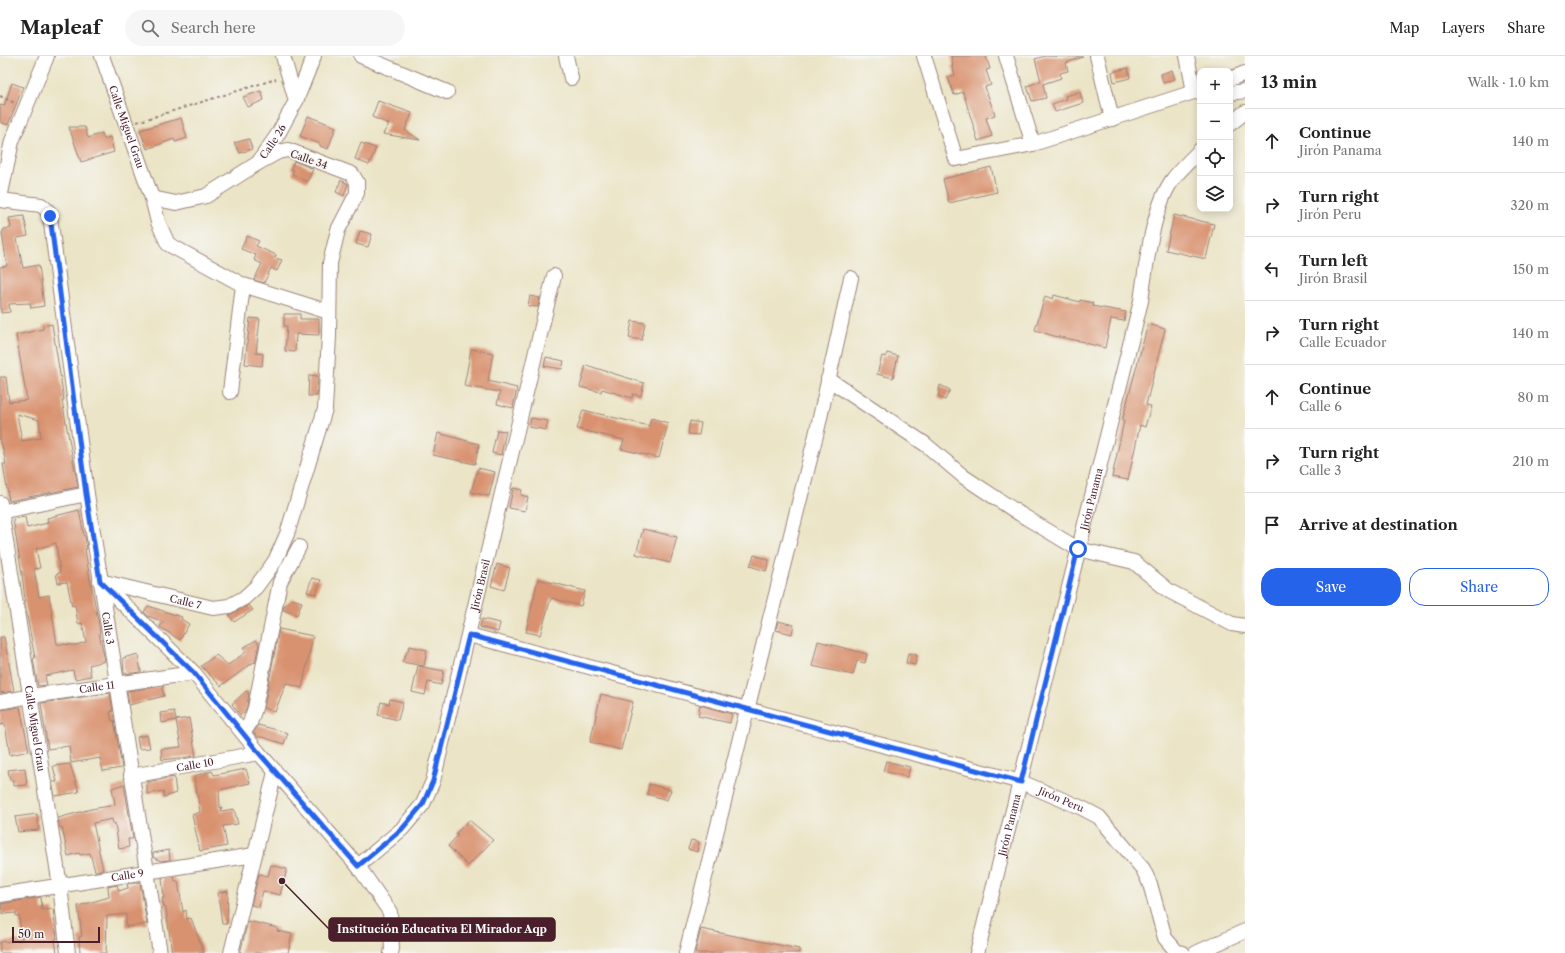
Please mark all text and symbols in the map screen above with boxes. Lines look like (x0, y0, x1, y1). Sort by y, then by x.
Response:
search box (125, 10, 405, 46)
text: Mapleaf (20, 16, 101, 39)
icon: search (139, 17, 161, 39)
text: Search here (171, 18, 256, 37)
text: Map (1389, 19, 1419, 37)
text: Layers (1441, 19, 1485, 37)
text: Share (1507, 19, 1545, 37)
map controls (1197, 68, 1233, 212)
button: + (1197, 68, 1233, 104)
text: 13 min (1261, 72, 1317, 92)
text: Walk · 1.0 km (1467, 74, 1549, 90)
street label: Calle Miguel Grau (106, 84, 147, 170)
button: − (1197, 104, 1233, 140)
street label: Calle 26 (257, 122, 289, 161)
text: Continue (1299, 123, 1371, 142)
icon: ahead (1261, 130, 1283, 152)
text: 140 m (1512, 133, 1549, 149)
button: locate (1197, 140, 1233, 176)
text: Jirón Panama (1299, 142, 1382, 158)
street label: Calle 34 (289, 147, 329, 172)
button: layers (1197, 176, 1233, 212)
text: Turn right (1299, 187, 1379, 206)
icon: right (1261, 194, 1283, 216)
text: 320 m (1511, 197, 1549, 213)
text: Jirón Peru (1299, 206, 1361, 222)
route end (41, 207, 59, 225)
text: Turn left (1299, 251, 1368, 270)
icon: left (1261, 258, 1283, 280)
text: 150 m (1513, 261, 1549, 277)
text: Jirón Brasil (1299, 270, 1367, 286)
text: Turn right (1299, 315, 1379, 334)
icon: right (1261, 322, 1283, 344)
text: 140 m (1512, 325, 1549, 341)
text: Calle Ecuador (1299, 334, 1386, 350)
text: Continue (1299, 379, 1371, 398)
icon: ahead (1261, 386, 1283, 408)
text: 80 m (1517, 389, 1549, 405)
text: Calle 6 (1299, 398, 1342, 414)
text: Turn right (1299, 443, 1379, 462)
icon: right (1261, 450, 1283, 472)
text: 210 m (1512, 453, 1549, 469)
text: Calle 3 (1299, 462, 1342, 478)
street label: Jirón Panama (1077, 466, 1106, 534)
icon: arrive (1261, 514, 1283, 536)
text: Arrive at destination (1299, 515, 1458, 534)
route start (1069, 540, 1087, 558)
street label: Jirón Brasil (468, 558, 493, 614)
button: Save (1261, 568, 1401, 606)
button: Share (1409, 568, 1549, 606)
street label: Calle 7 (168, 592, 203, 612)
street label: Calle 3 (99, 611, 117, 645)
street label: Calle 11 (78, 678, 116, 696)
street label: Calle Miguel Grau (22, 684, 48, 772)
street label: Calle 10 (175, 755, 215, 775)
street label: Jirón Peru (1035, 783, 1086, 815)
street label: Jirón Panama (995, 792, 1024, 860)
street label: Calle 9 (110, 866, 145, 884)
callout: Institución Educativa El Mirador Aqp (329, 918, 555, 941)
text: Institución Educativa El Mirador Aqp (337, 922, 547, 936)
scale bar (12, 925, 100, 944)
text: 50 m (18, 927, 44, 941)

